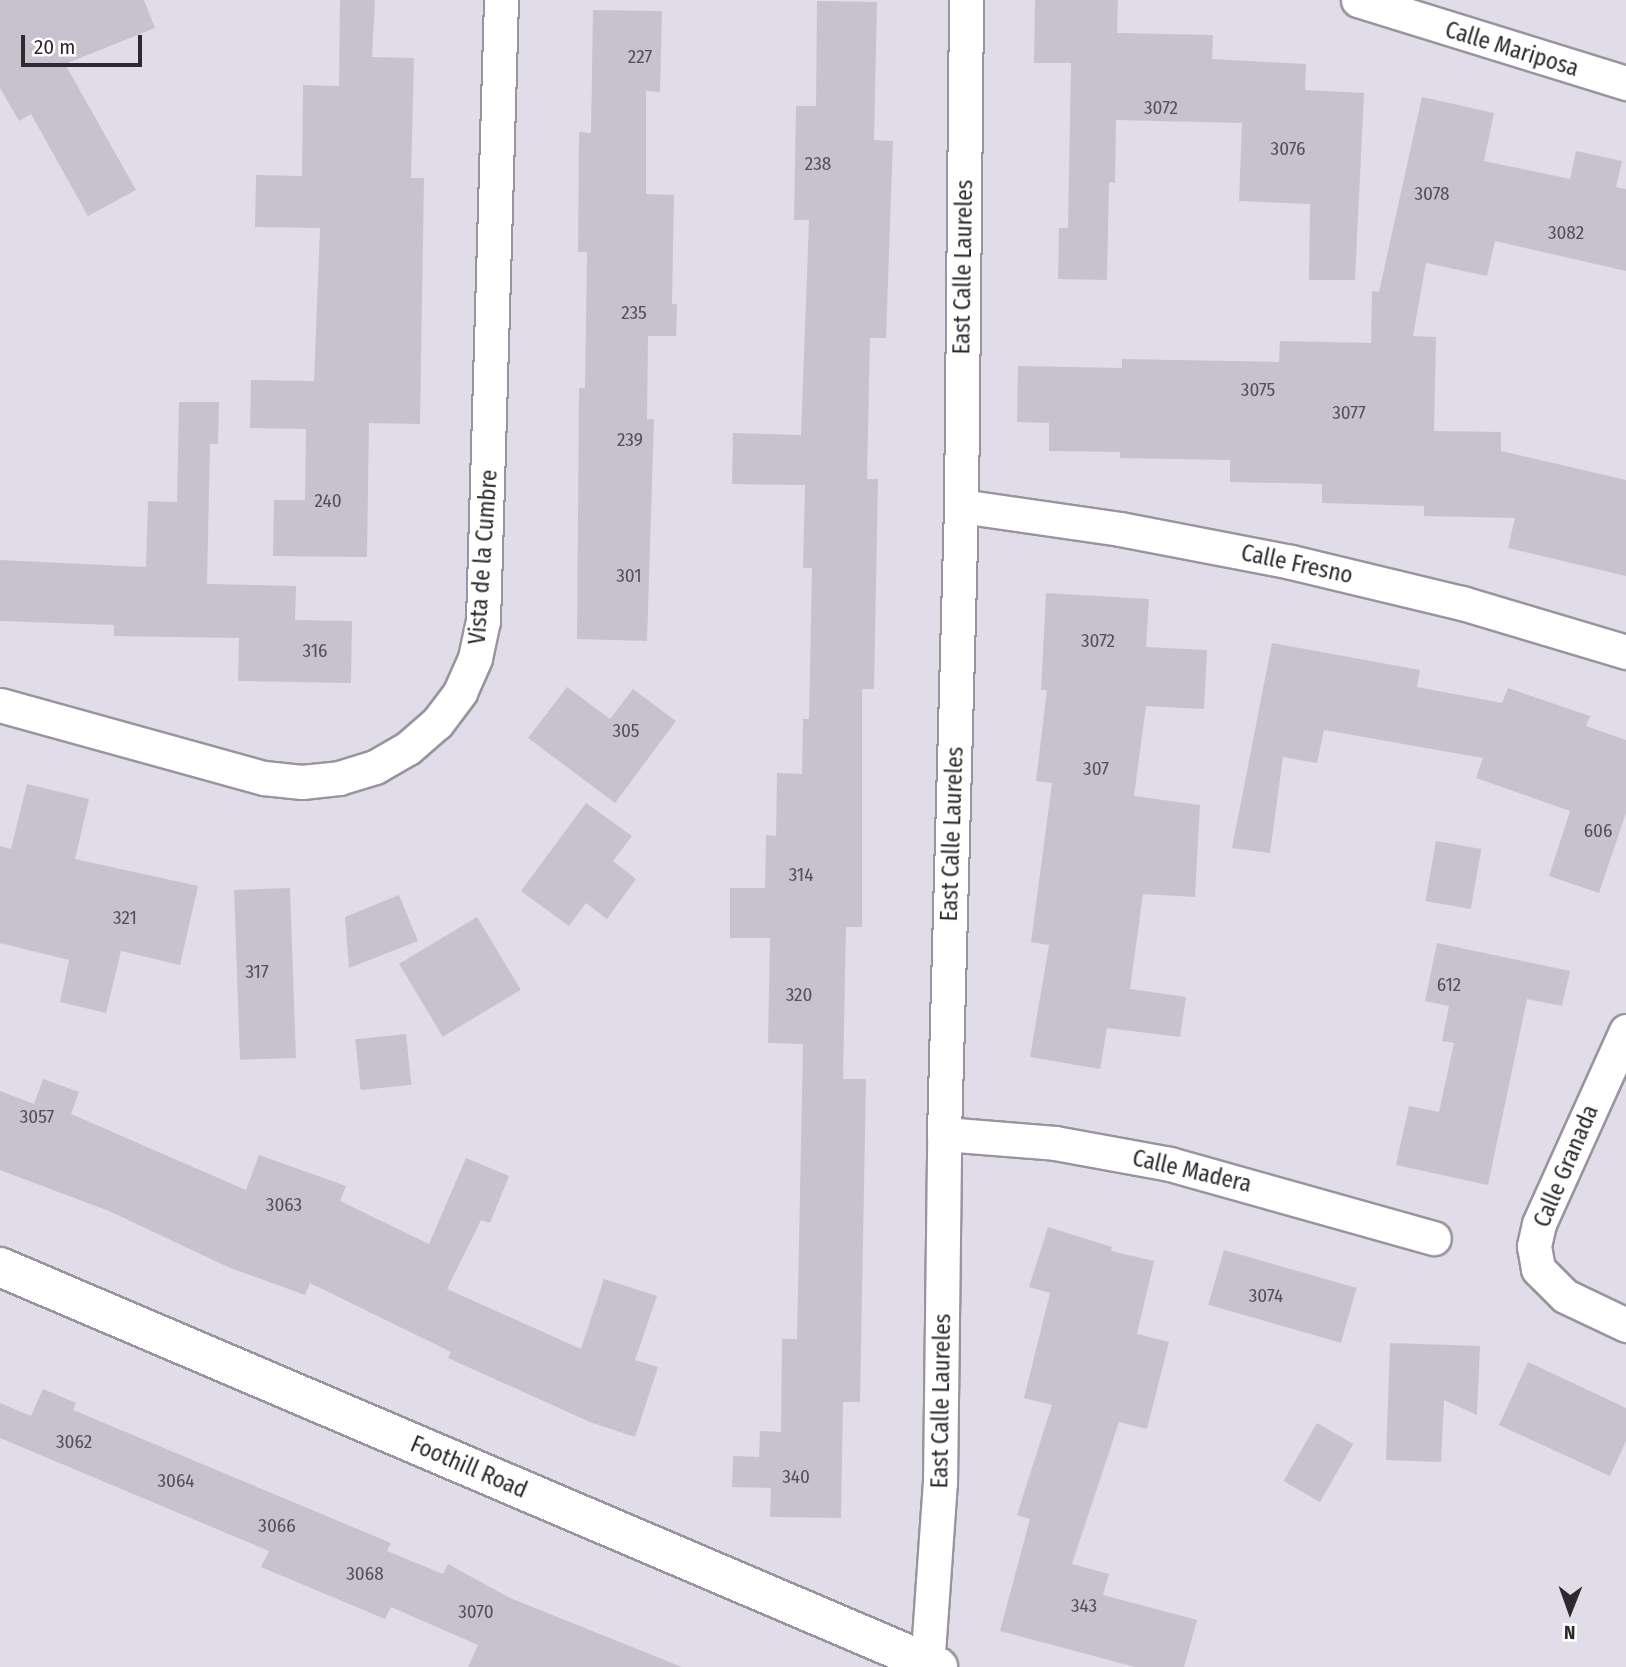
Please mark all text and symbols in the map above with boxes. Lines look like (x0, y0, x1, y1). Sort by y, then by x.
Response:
street label: Calle Mariposa (1442, 16, 1582, 82)
scale bar (24, 21, 145, 65)
text: 20 m (34, 34, 75, 60)
house number: 227 (628, 46, 652, 68)
house number: 3072 (1144, 97, 1178, 119)
house number: 3076 (1271, 138, 1305, 160)
house number: 238 (805, 153, 831, 175)
street label: East Calle Laureles (948, 179, 978, 355)
house number: 3078 (1415, 183, 1449, 205)
house number: 3082 (1548, 222, 1584, 244)
house number: 235 (621, 302, 647, 324)
house number: 3075 (1241, 379, 1275, 401)
house number: 3077 (1332, 402, 1366, 424)
house number: 239 (617, 429, 643, 451)
street label: Vista de la Cumbre (463, 469, 503, 645)
house number: 240 (314, 490, 342, 512)
street label: Calle Fresno (1239, 539, 1355, 589)
house number: 301 (616, 565, 642, 587)
house number: 3072 (1081, 630, 1115, 652)
house number: 316 (303, 640, 327, 662)
house number: 305 (612, 720, 640, 742)
street label: East Calle Laureles (935, 746, 969, 922)
house number: 307 (1083, 758, 1109, 780)
house number: 606 (1584, 820, 1612, 842)
house number: 314 (789, 864, 813, 886)
house number: 321 (113, 907, 137, 929)
house number: 317 (245, 961, 269, 983)
house number: 612 (1437, 974, 1461, 996)
house number: 320 (786, 984, 812, 1006)
street label: Calle Granada (1528, 1101, 1604, 1231)
house number: 3057 (20, 1106, 54, 1128)
street label: Calle Madera (1130, 1144, 1254, 1198)
house number: 3063 (266, 1194, 302, 1216)
house number: 3074 (1249, 1285, 1283, 1307)
street label: East Calle Laureles (926, 1313, 956, 1489)
street label: Foothill Road (406, 1430, 532, 1504)
house number: 3062 (56, 1431, 92, 1453)
house number: 340 (782, 1466, 810, 1488)
house number: 3064 (157, 1470, 195, 1492)
house number: 3066 (258, 1515, 296, 1537)
house number: 3068 (346, 1563, 384, 1585)
north arrow (1535, 1576, 1605, 1646)
house number: 343 (1071, 1595, 1097, 1617)
house number: 3070 (458, 1601, 494, 1623)
text: N (1564, 1621, 1576, 1644)

